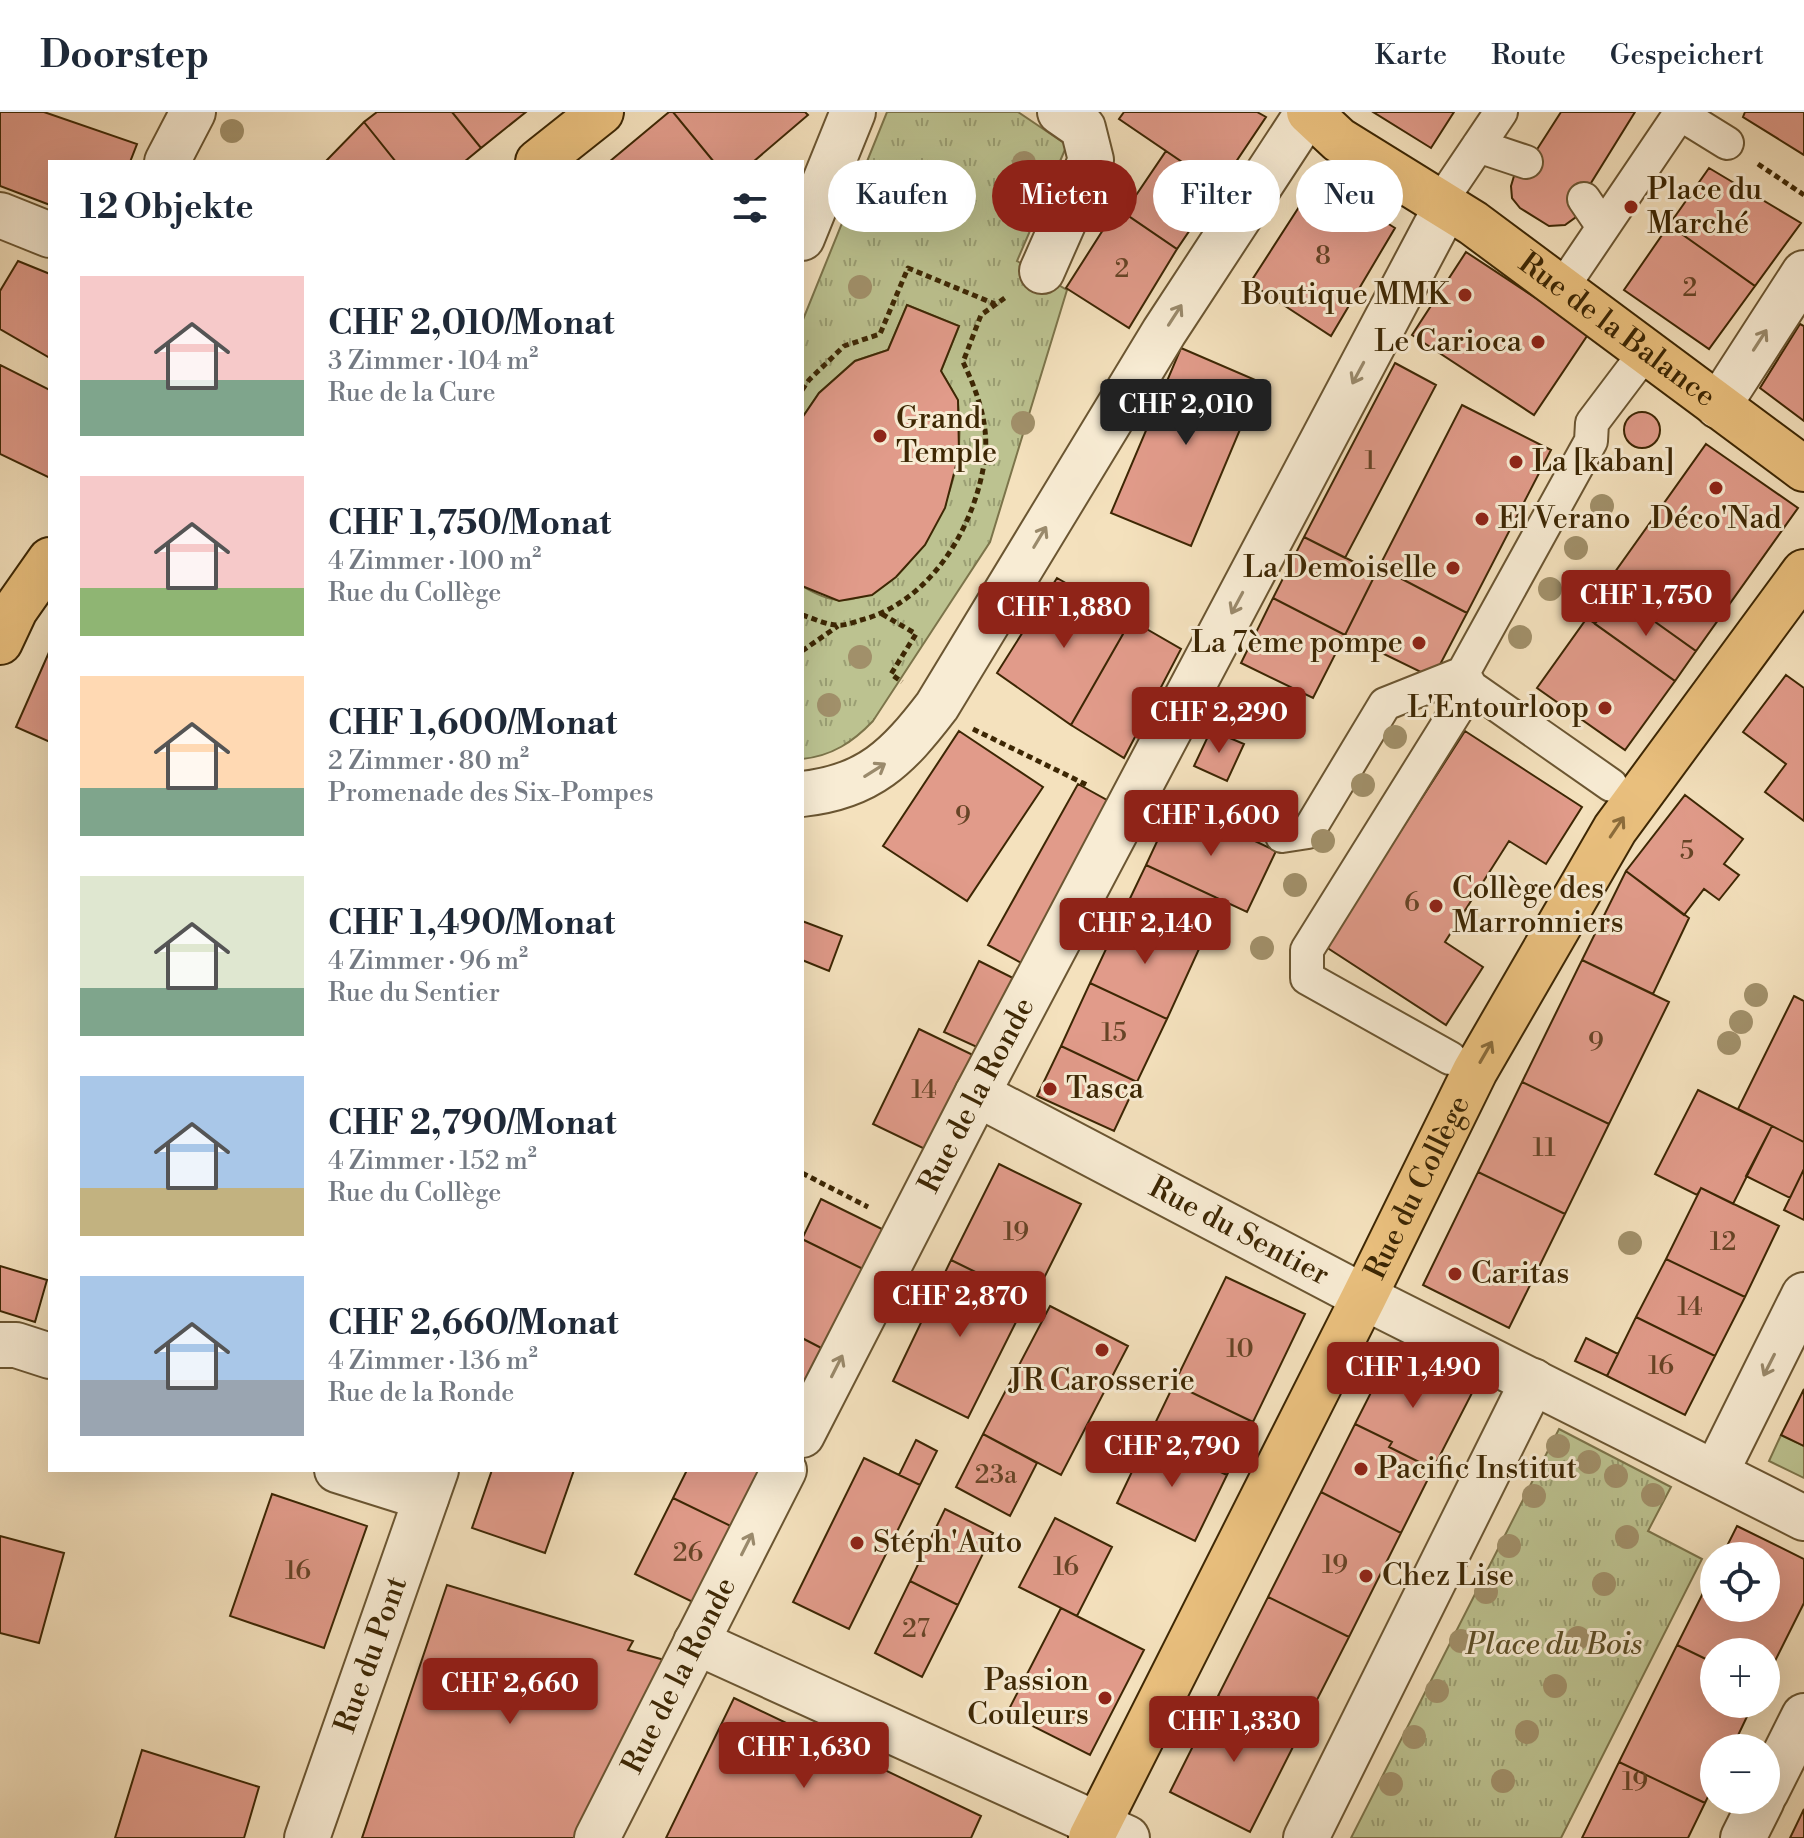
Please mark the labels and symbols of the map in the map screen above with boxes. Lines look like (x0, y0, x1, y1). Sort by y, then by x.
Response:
place label: Place du Marché (1647, 171, 1762, 243)
marker: Place du Marché (1622, 198, 1640, 216)
house number: 8 (1315, 240, 1331, 272)
street label: Rue de la Balance (1511, 244, 1723, 416)
house number: 2 (1115, 253, 1129, 285)
house number: 2 (1683, 272, 1697, 304)
place label: Boutique MMK (1241, 276, 1451, 314)
marker: Boutique MMK (1456, 286, 1474, 304)
one-way arrow (1166, 304, 1183, 326)
place label: Le Carioca (1374, 323, 1523, 361)
one-way arrow (1753, 329, 1769, 352)
marker: Le Carioca (1529, 333, 1547, 351)
one-way arrow (1349, 360, 1365, 384)
pin: CHF 2,010 (1094, 379, 1278, 447)
place label: Grand Temple (896, 400, 997, 472)
marker: Grand Temple (871, 427, 889, 445)
place label: La [kaban] (1532, 443, 1674, 481)
house number: 1 (1364, 445, 1376, 477)
marker: La [kaban] (1507, 453, 1525, 471)
marker: Déco'Nad (1707, 479, 1725, 497)
place label: El Verano (1498, 500, 1631, 538)
place label: Déco'Nad (1650, 500, 1782, 538)
marker: El Verano (1473, 510, 1491, 528)
one-way arrow (1032, 526, 1048, 549)
place label: La Demoiselle (1243, 549, 1437, 587)
marker: La Demoiselle (1444, 559, 1462, 577)
pin: CHF 1,750 (1554, 570, 1738, 638)
pin: CHF 1,880 (972, 582, 1156, 650)
one-way arrow (1228, 590, 1244, 614)
place label: La 7ème pompe (1191, 624, 1403, 662)
marker: La 7ème pompe (1410, 634, 1428, 652)
pin: CHF 2,290 (1127, 687, 1311, 755)
place label: L'Entourloop (1407, 689, 1589, 727)
marker: L'Entourloop (1596, 699, 1614, 717)
one-way arrow (863, 762, 886, 778)
pin: CHF 1,600 (1119, 790, 1303, 858)
house number: 9 (955, 800, 971, 832)
one-way arrow (1609, 816, 1625, 839)
house number: 5 (1680, 835, 1694, 867)
place label: Collège des Marronniers (1452, 870, 1624, 942)
house number: 6 (1404, 887, 1420, 919)
marker: Collège des Marronniers (1427, 897, 1445, 915)
pin: CHF 2,140 (1053, 898, 1237, 966)
street label: Rue de la Ronde (910, 991, 1044, 1200)
house number: 15 (1101, 1017, 1127, 1049)
house number: 9 (1588, 1026, 1604, 1058)
one-way arrow (1478, 1041, 1494, 1064)
place label: Tasca (1066, 1070, 1145, 1108)
house number: 14 (911, 1074, 937, 1106)
marker: Tasca (1041, 1080, 1059, 1098)
street label: Rue du Collège (1357, 1089, 1479, 1286)
house number: 11 (1532, 1132, 1556, 1164)
street label: Rue du Sentier (1142, 1169, 1336, 1294)
house number: 19 (1003, 1216, 1029, 1248)
house number: 12 (1710, 1226, 1736, 1258)
place label: Caritas (1471, 1255, 1569, 1293)
marker: Caritas (1446, 1265, 1464, 1283)
pin: CHF 2,870 (868, 1271, 1052, 1339)
house number: 14 (1677, 1291, 1703, 1323)
house number: 10 (1226, 1333, 1254, 1365)
marker: JR Carosserie (1093, 1341, 1111, 1359)
pin: CHF 1,490 (1321, 1342, 1505, 1410)
house number: 16 (1648, 1350, 1674, 1382)
one-way arrow (1761, 1352, 1776, 1376)
one-way arrow (830, 1354, 846, 1378)
place label: JR Carosserie (1008, 1362, 1195, 1400)
pin: CHF 2,790 (1080, 1421, 1264, 1489)
place label: Pacific Institut (1377, 1450, 1577, 1488)
house number: 23a (975, 1459, 1018, 1491)
marker: Pacific Institut (1352, 1460, 1370, 1478)
place label: Stéph'Auto (873, 1524, 1022, 1562)
one-way arrow (739, 1533, 755, 1556)
marker: Stéph'Auto (848, 1534, 866, 1552)
house number: 26 (673, 1537, 703, 1569)
house number: 19 (1322, 1549, 1348, 1581)
house number: 16 (1053, 1551, 1079, 1583)
house number: 16 (285, 1555, 311, 1587)
place label: Chez Lise (1382, 1557, 1514, 1595)
marker: Chez Lise (1357, 1567, 1375, 1585)
street label: Rue du Pont (326, 1571, 416, 1738)
street label: Rue de la Ronde (614, 1571, 745, 1780)
house number: 27 (902, 1613, 930, 1645)
park label: Place du Bois (1465, 1626, 1642, 1664)
pin: CHF 2,660 (418, 1658, 602, 1726)
place label: Passion Couleurs (967, 1662, 1089, 1734)
marker: Passion Couleurs (1096, 1689, 1114, 1707)
pin: CHF 1,330 (1142, 1696, 1326, 1764)
pin: CHF 1,630 (712, 1722, 896, 1790)
house number: 19 (1622, 1766, 1648, 1798)

